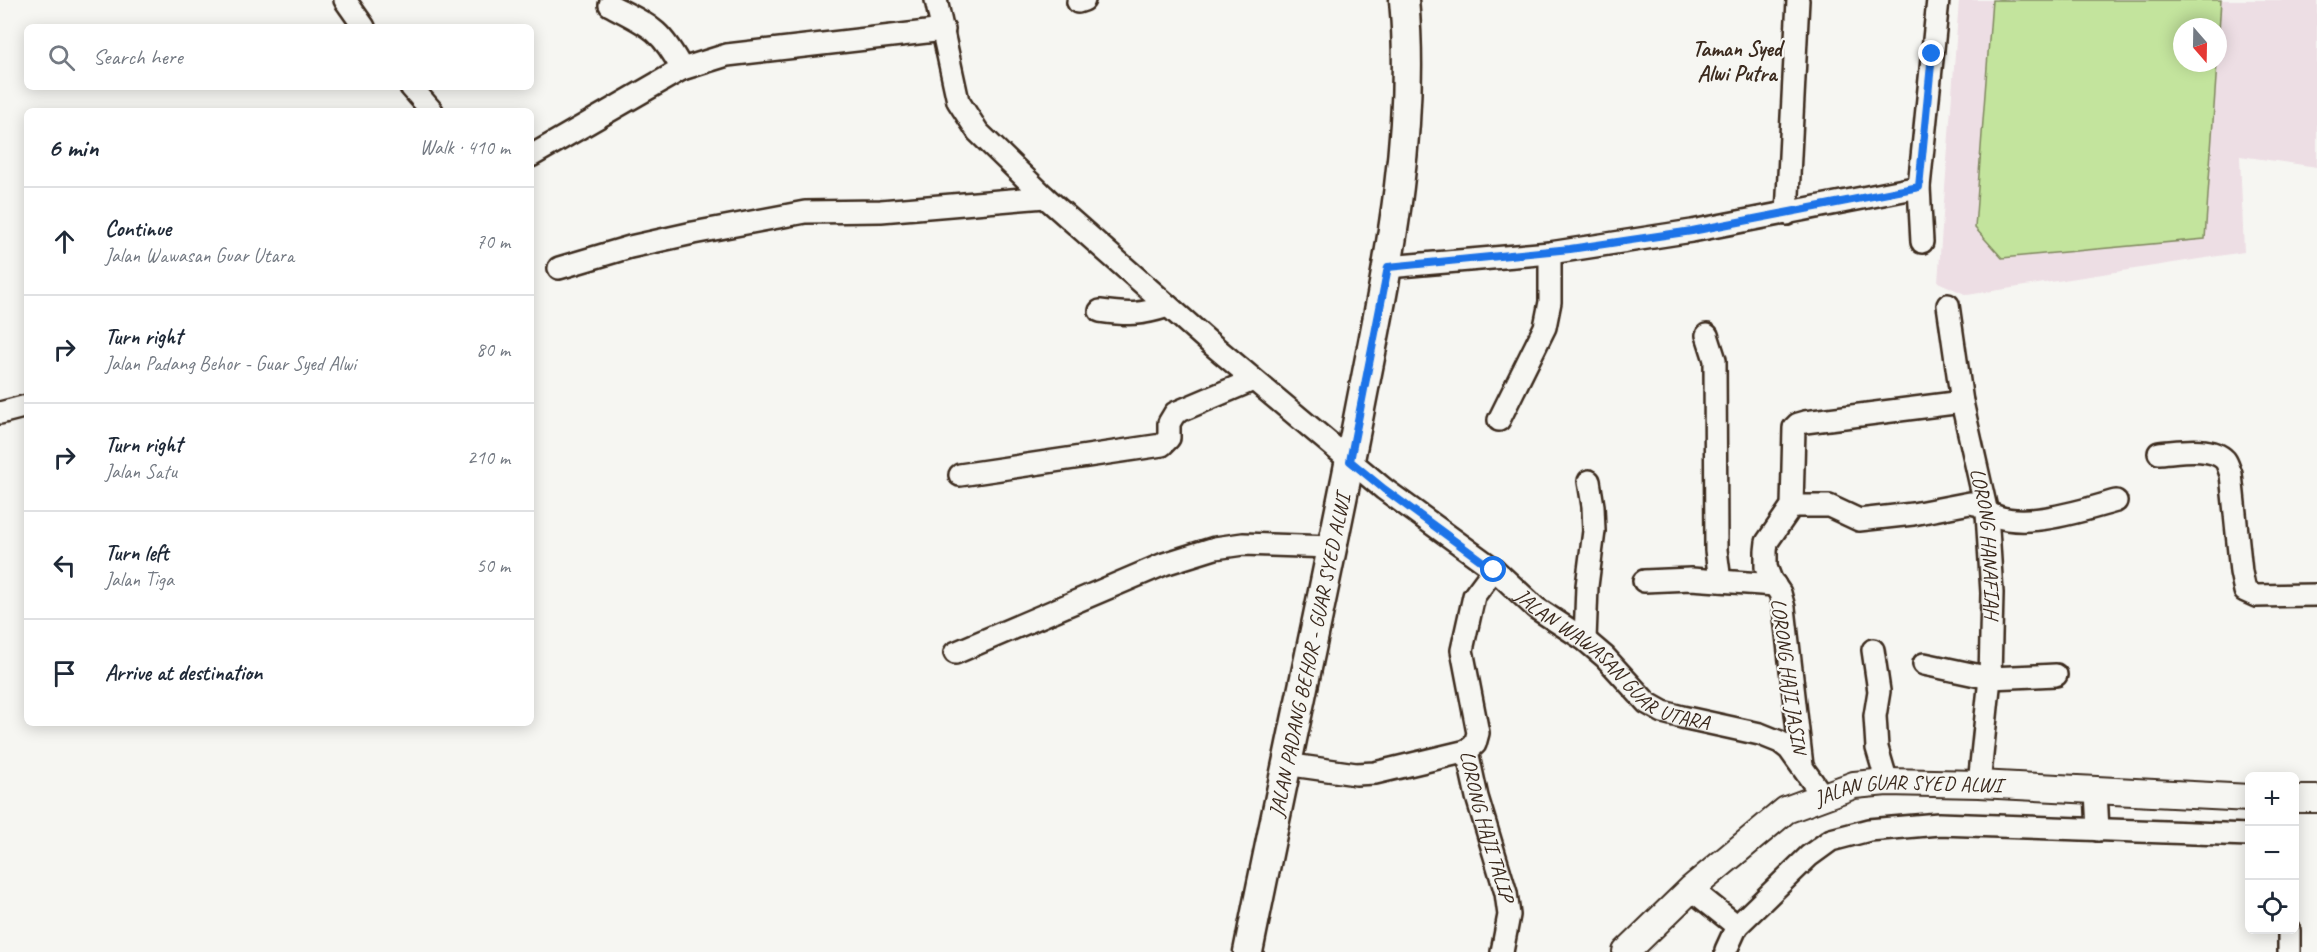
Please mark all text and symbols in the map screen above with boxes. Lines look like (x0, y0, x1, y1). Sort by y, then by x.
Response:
north arrow (2173, 18, 2227, 72)
search box (24, 24, 534, 90)
district label: Taman Syed Alwi Putra (1692, 35, 1786, 88)
route end (1918, 40, 1944, 66)
icon: search (45, 41, 78, 74)
text: Search here (93, 43, 183, 71)
text: 6 min (48, 131, 98, 164)
text: Walk · 410 m (420, 135, 510, 160)
text: Continue (105, 215, 171, 243)
icon: ahead (48, 225, 81, 258)
text: 70 m (476, 229, 510, 254)
text: Jalan Wawasan Guar Utara (105, 243, 294, 268)
text: Turn right (105, 323, 182, 351)
icon: right (48, 333, 81, 366)
text: 80 m (476, 337, 510, 362)
text: Jalan Padang Behor - Guar Syed Alwi (105, 351, 356, 376)
text: Turn right (105, 431, 182, 459)
icon: right (48, 441, 81, 474)
text: 210 m (467, 445, 510, 470)
text: Jalan Satu (105, 459, 177, 484)
street label: LORONG HANAFIAH (1964, 466, 2005, 622)
street label: JALAN PADANG BEHOR - GUAR SYED ALWI (1263, 487, 1357, 820)
text: Turn left (105, 539, 169, 567)
icon: left (48, 549, 81, 582)
text: 50 m (476, 553, 510, 578)
route start (1480, 556, 1506, 582)
text: Jalan Tiga (105, 567, 174, 592)
street label: JALAN WAWASAN GUAR UTARA (1509, 582, 1713, 736)
street label: LORONG HAJI JASIN (1765, 597, 1813, 758)
icon: arrive (48, 657, 81, 690)
text: Arrive at destination (105, 659, 262, 687)
street label: LORONG HAJI TALIP (1454, 748, 1520, 905)
street label: JALAN GUAR SYED ALWI (1810, 769, 2007, 812)
map controls (2245, 772, 2299, 934)
button: + (2245, 772, 2299, 826)
button: − (2245, 826, 2299, 880)
button: locate (2245, 880, 2299, 934)

